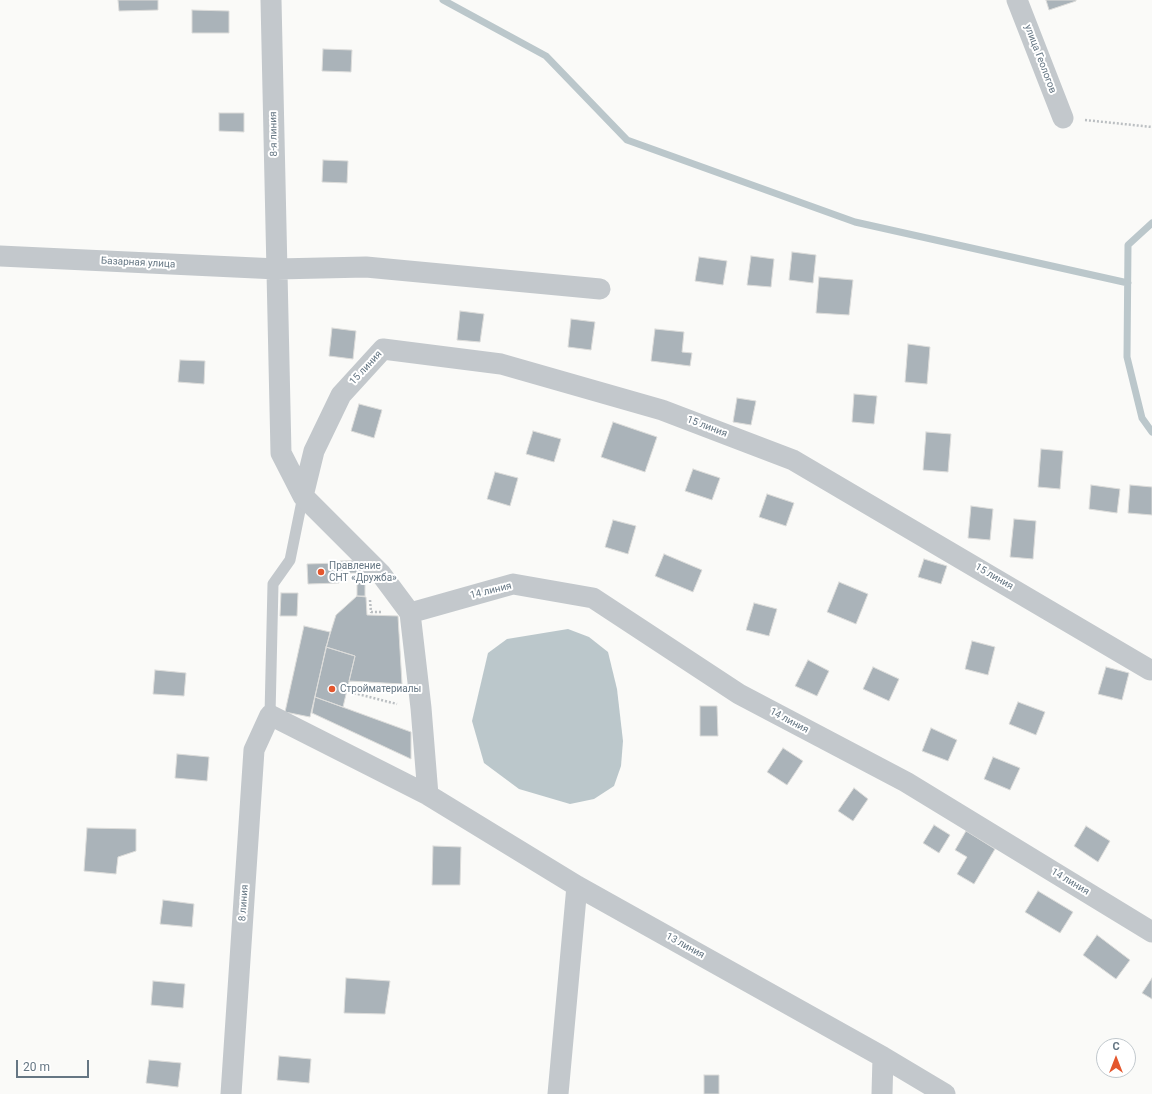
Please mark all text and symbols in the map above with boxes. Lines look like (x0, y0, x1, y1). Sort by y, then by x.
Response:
street label: улица Геологов (1021, 23, 1059, 95)
street label: 8-я линия (268, 111, 280, 157)
street label: Базарная улица (100, 255, 176, 271)
street label: 15 линия (347, 348, 385, 388)
street label: 15 линия (685, 414, 729, 440)
place label: Правление СНТ «Дружба» (329, 560, 397, 584)
street label: 15 линия (973, 561, 1015, 593)
marker: Правление СНТ «Дружба» (316, 567, 326, 577)
street label: 14 линия (469, 580, 513, 602)
place label: Стройматериалы (340, 683, 421, 695)
marker: Стройматериалы (327, 684, 337, 694)
street label: 14 линия (768, 706, 810, 736)
street label: 14 линия (1049, 866, 1091, 898)
street label: 8 линия (237, 884, 251, 922)
street label: 13 линия (664, 930, 706, 962)
north arrow (1096, 1038, 1136, 1078)
text: С (1112, 1040, 1120, 1053)
scale bar (18, 1052, 91, 1078)
text: 20 m (23, 1060, 50, 1074)

